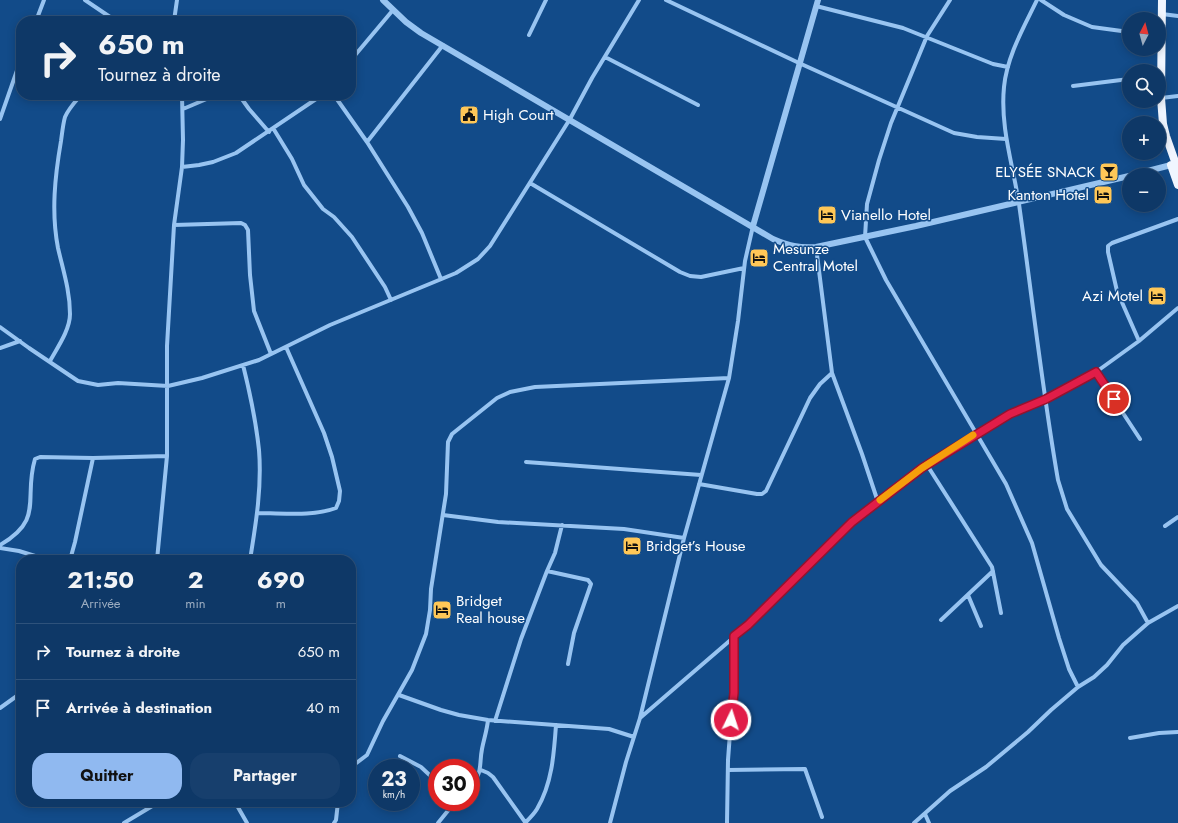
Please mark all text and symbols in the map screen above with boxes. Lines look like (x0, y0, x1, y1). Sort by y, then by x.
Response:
north arrow (1122, 12, 1166, 56)
map controls (1122, 12, 1166, 212)
text: 650 m (98, 24, 185, 65)
icon: right (32, 32, 84, 84)
text: Tournez à droite (98, 62, 221, 88)
button: search (1122, 64, 1166, 108)
public building icon: High Court (458, 104, 480, 126)
place label: High Court (483, 104, 554, 126)
button: + (1122, 116, 1166, 160)
place label: ELYSÉE SNACK (995, 161, 1096, 183)
bar icon: ELYSÉE SNACK (1098, 161, 1120, 183)
button: − (1122, 168, 1166, 212)
place label: Kanton Hotel (1008, 184, 1089, 206)
hotel icon: Kanton Hotel (1092, 184, 1114, 206)
hotel icon: Vianello Hotel (816, 204, 838, 226)
place label: Vianello Hotel (841, 204, 931, 226)
place label: Mesunze Central Motel (773, 238, 858, 277)
hotel icon: Mesunze Central Motel (748, 247, 770, 269)
place label: Azi Motel (1082, 285, 1143, 307)
hotel icon: Azi Motel (1146, 285, 1168, 307)
pin (1097, 382, 1131, 416)
icon: arrive (1103, 388, 1125, 410)
hotel icon: Bridget’s House (621, 535, 643, 557)
place label: Bridget’s House (646, 535, 746, 557)
text: 21:50 (67, 562, 134, 597)
text: 2 (188, 562, 203, 597)
text: 690 (257, 562, 305, 597)
place label: Bridget Real house (456, 590, 525, 629)
text: Arrivée (81, 594, 121, 613)
text: min (185, 594, 206, 613)
text: m (276, 594, 286, 613)
hotel icon: Bridget Real house (431, 599, 453, 621)
icon: right (32, 641, 54, 663)
text: Tournez à droite (66, 641, 180, 663)
text: 650 m (298, 641, 340, 663)
icon: arrive (32, 697, 54, 719)
text: Arrivée à destination (66, 697, 212, 719)
text: 40 m (306, 697, 340, 719)
position arrow (710, 699, 752, 741)
button: Quitter (32, 753, 182, 799)
button: Partager (190, 753, 340, 799)
speed limit sign: 30 (428, 759, 480, 811)
text: 23 (381, 765, 407, 794)
text: km/h (383, 787, 405, 802)

